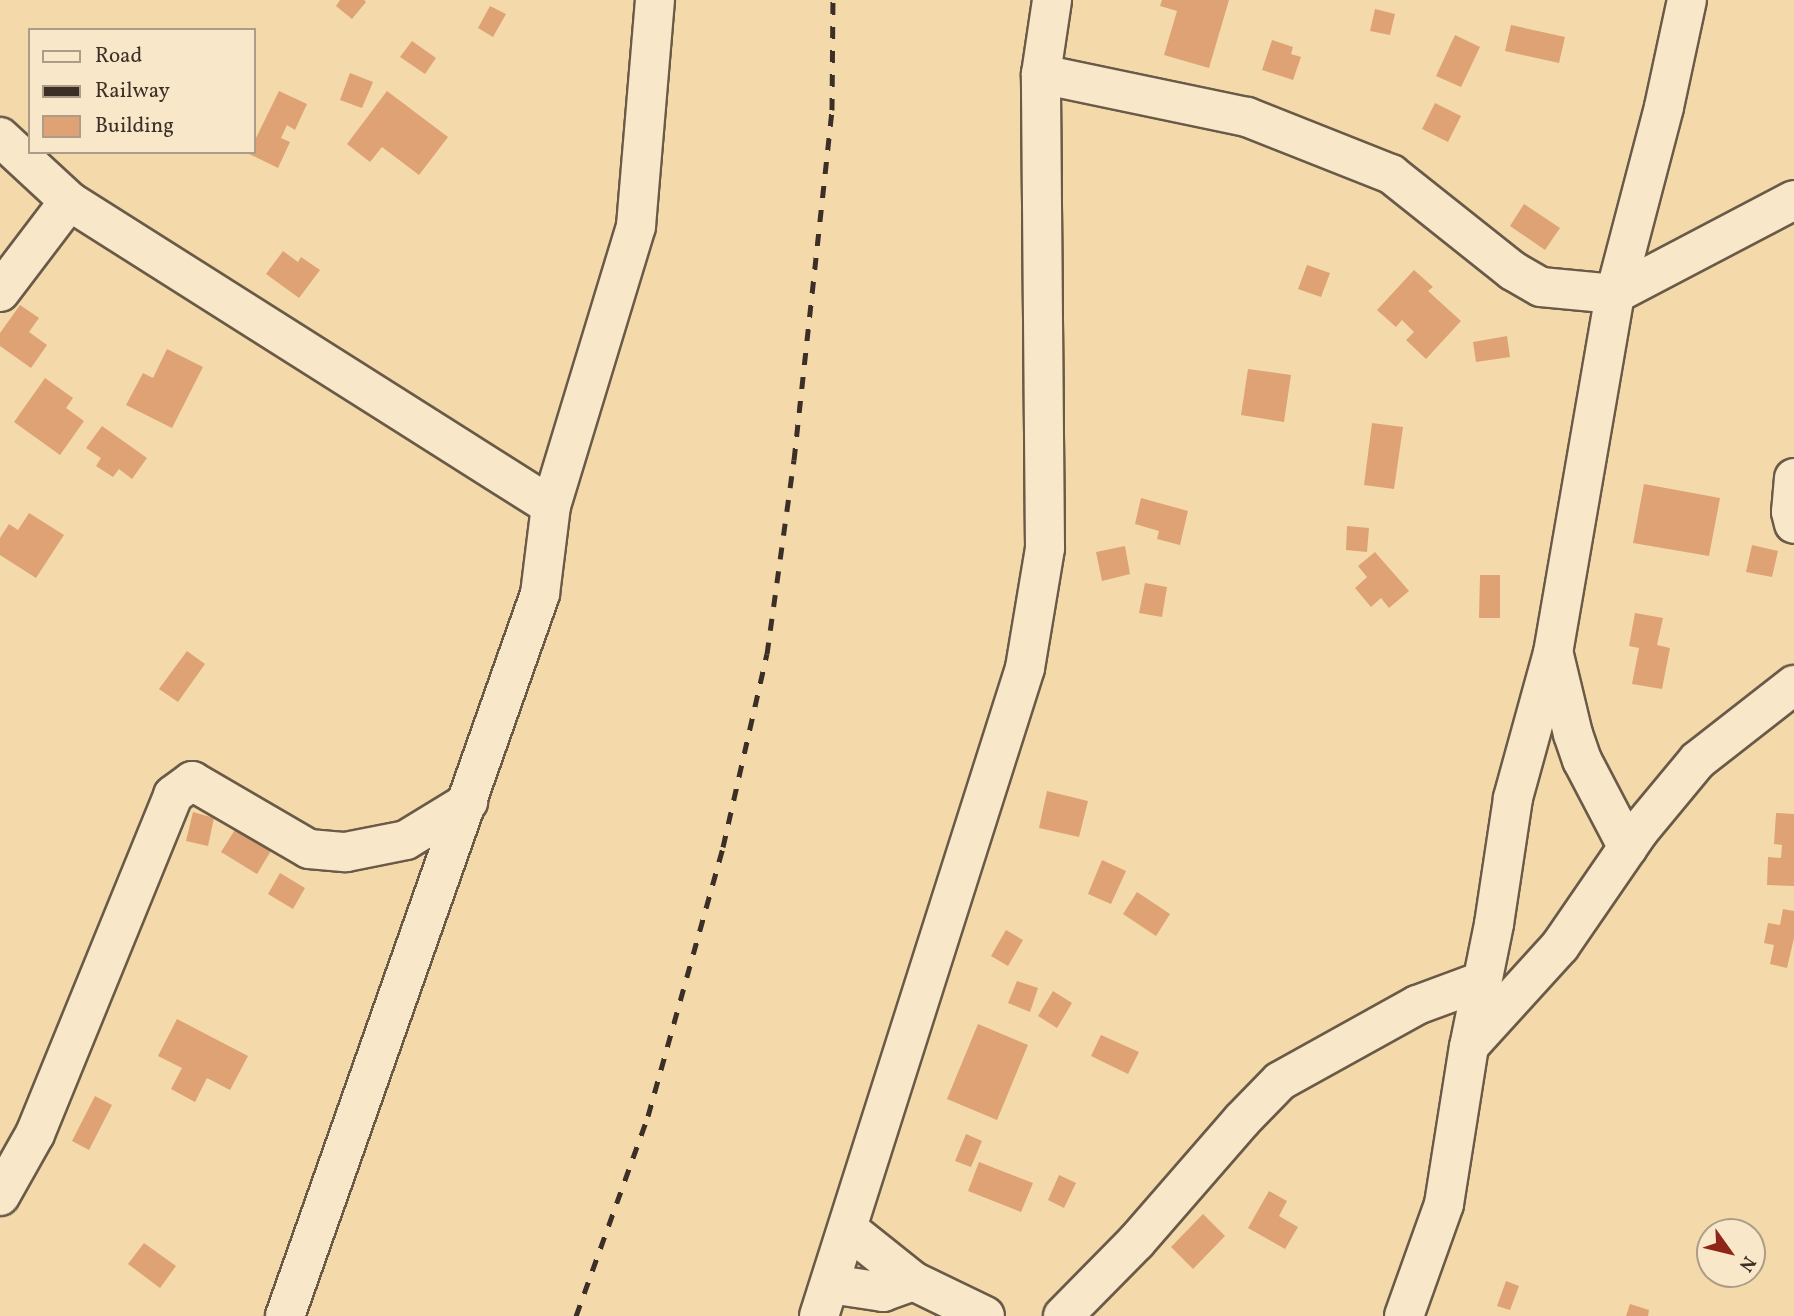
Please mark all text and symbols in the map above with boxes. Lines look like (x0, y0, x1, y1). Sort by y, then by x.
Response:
legend (28, 28, 256, 154)
text: Road (95, 42, 142, 71)
text: Railway (95, 77, 170, 106)
text: Building (95, 112, 174, 141)
north arrow (1696, 1218, 1766, 1288)
text: N (1732, 1251, 1761, 1277)

